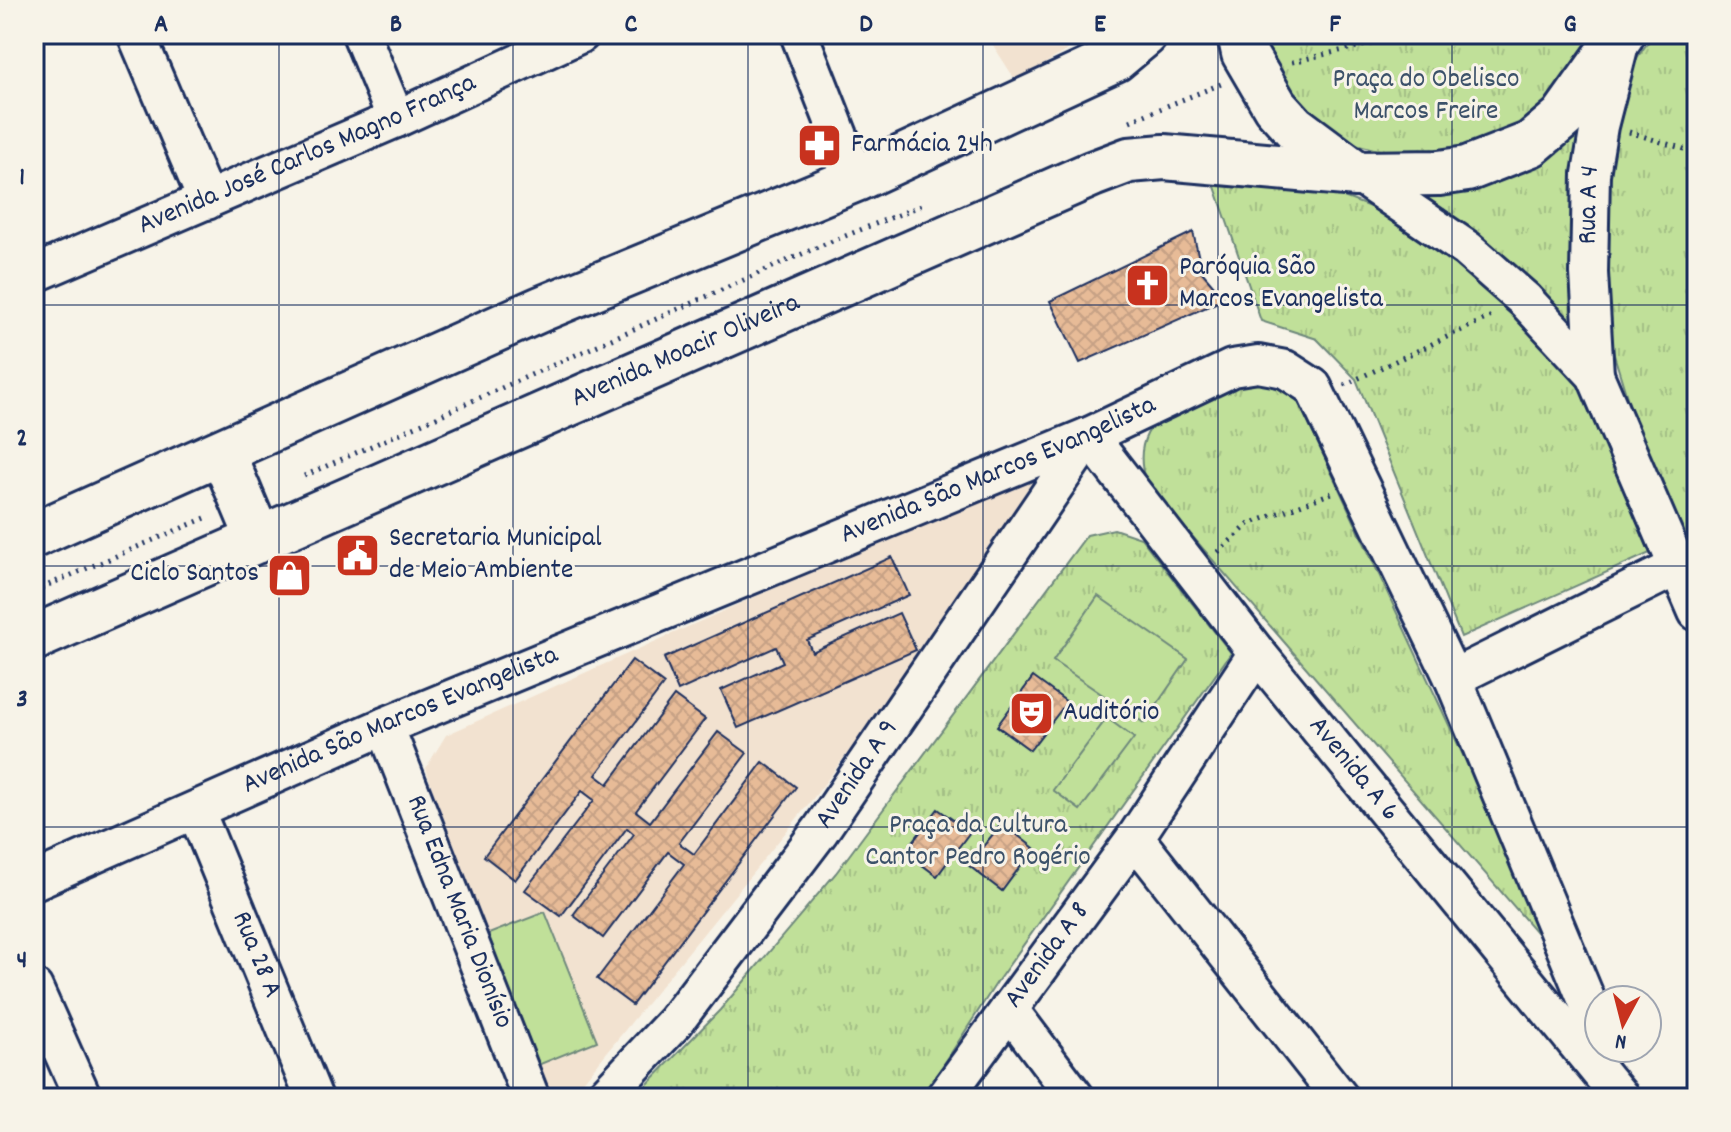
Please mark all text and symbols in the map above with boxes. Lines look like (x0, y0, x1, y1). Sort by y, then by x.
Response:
text: A (154, 7, 168, 44)
text: B (390, 7, 402, 44)
text: C (625, 7, 638, 44)
text: D (859, 7, 873, 44)
text: E (1094, 7, 1106, 44)
text: F (1329, 7, 1341, 44)
text: G (1563, 7, 1577, 44)
park label: Praça do Obelisco Marcos Freire (1333, 61, 1519, 133)
street label: Avenida José Carlos Magno França (132, 64, 484, 247)
pharmacy icon: Farmácia 24h (796, 122, 844, 170)
place label: Farmácia 24h (851, 126, 993, 166)
text: 1 (19, 160, 25, 197)
street label: Rua A 4 (1570, 163, 1612, 245)
place label: Paróquia São Marcos Evangelista (1179, 249, 1384, 321)
church icon: Paróquia São Marcos Evangelista (1124, 261, 1172, 309)
street label: Avenida Moacir Oliveira (565, 284, 807, 420)
street label: Avenida São Marcos Evangelista (835, 386, 1164, 556)
text: 2 (16, 421, 28, 458)
place label: Secretaria Municipal de Meio Ambiente (389, 520, 602, 592)
public building icon: Secretaria Municipal de Meio Ambiente (334, 532, 382, 580)
shop icon: Ciclo Santos (266, 551, 314, 599)
place label: Ciclo Santos (130, 555, 259, 595)
street label: Avenida São Marcos Evangelista (237, 636, 565, 806)
text: 3 (16, 682, 28, 719)
theatre icon: Auditório (1008, 690, 1056, 738)
place label: Auditório (1063, 694, 1159, 734)
street label: Avenida A 6 (1297, 709, 1408, 831)
street label: Avenida A 9 (806, 712, 910, 838)
street label: Rua Edna Maria Dionísio (394, 790, 522, 1035)
park label: Praça da Cultura Cantor Pedro Rogério (865, 807, 1091, 879)
street label: Avenida A 8 (996, 895, 1101, 1018)
street label: Rua 28 A (220, 906, 291, 1005)
text: 4 (17, 943, 27, 980)
north arrow (1583, 984, 1663, 1064)
text: N (1614, 1024, 1628, 1056)

